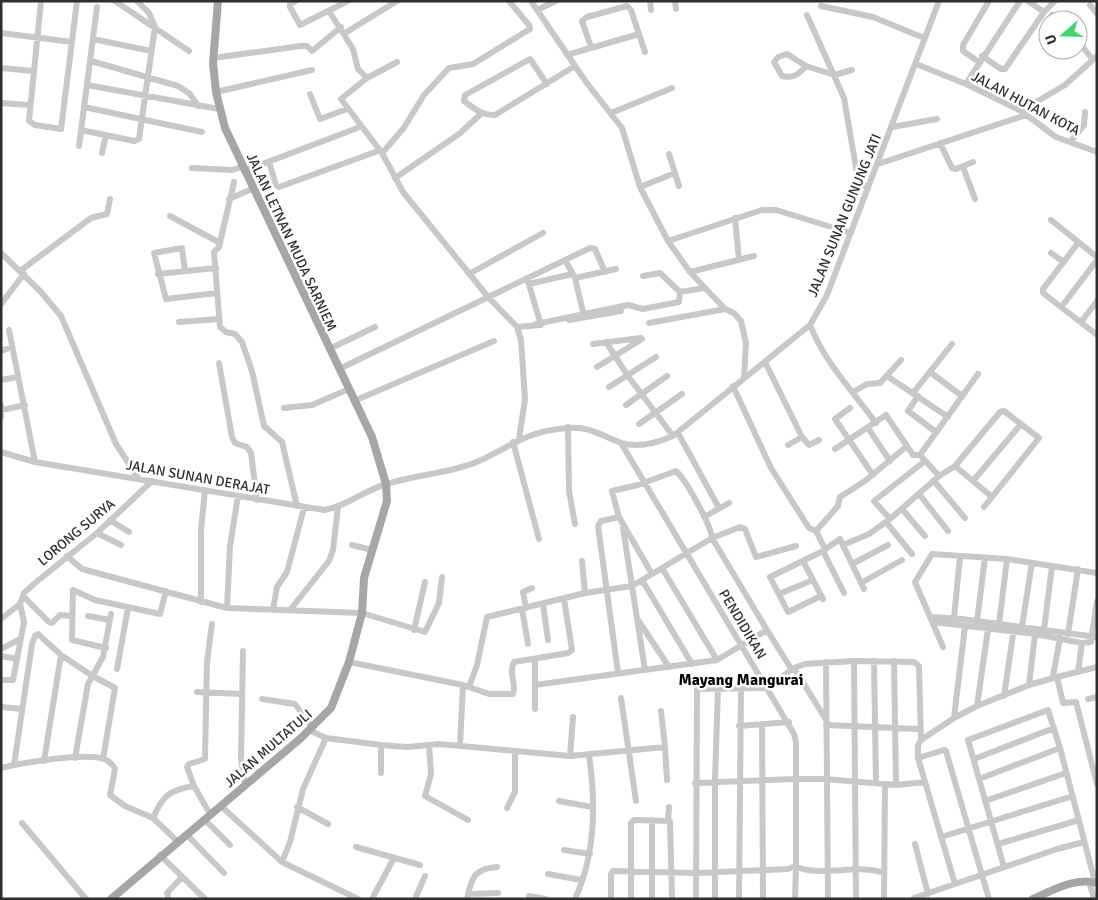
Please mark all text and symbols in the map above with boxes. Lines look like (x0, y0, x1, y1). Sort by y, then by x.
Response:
north arrow (1038, 10, 1088, 60)
text: U (1042, 32, 1061, 47)
street label: JALAN HUTAN KOTA (969, 68, 1083, 139)
street label: JALAN SUNAN GUNUNG JATI (804, 131, 885, 299)
street label: JALAN LETNAN MUDA SARNIEM (243, 151, 340, 334)
street label: JALAN SUNAN DERAJAT (125, 456, 271, 499)
street label: LORONG SURYA (34, 495, 119, 570)
street label: PENDIDIKAN (715, 586, 770, 662)
district label: Mayang Mangurai (678, 670, 804, 690)
street label: JALAN MULTATULI (221, 706, 316, 791)

